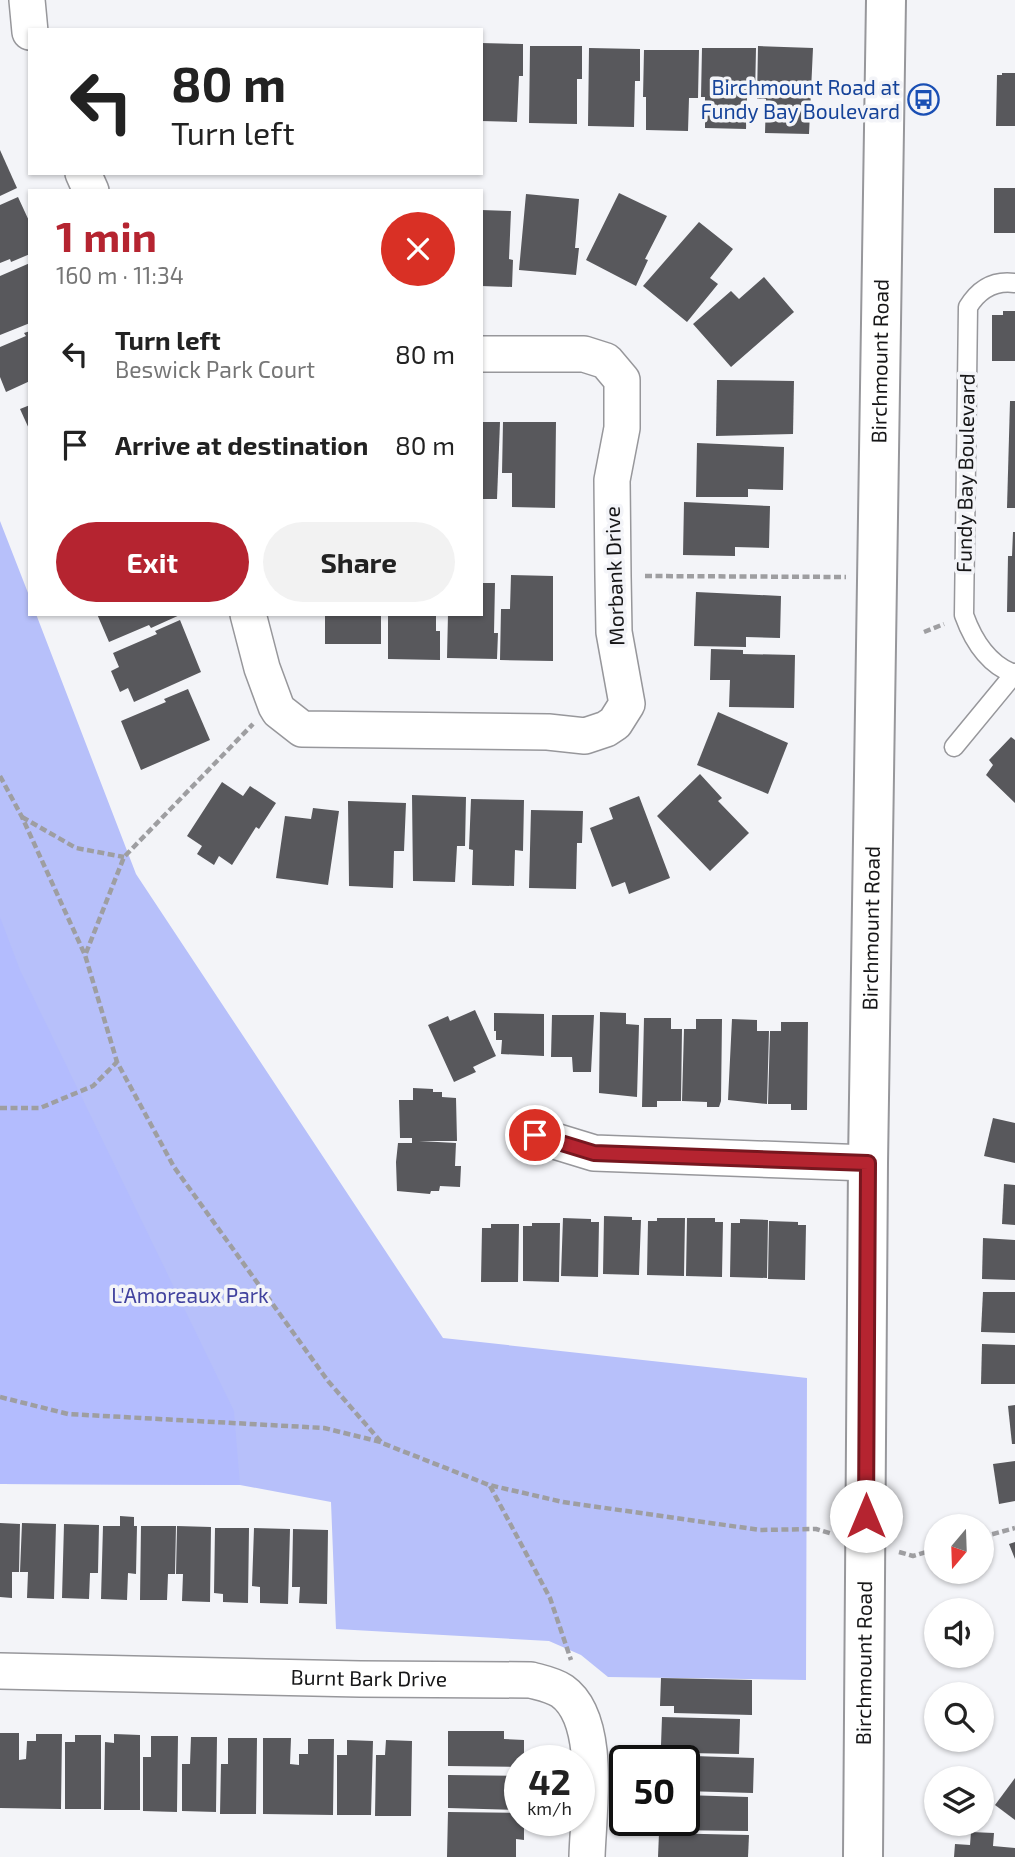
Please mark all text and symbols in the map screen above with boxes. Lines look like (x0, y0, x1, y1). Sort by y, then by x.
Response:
text: 80 m (171, 53, 286, 112)
icon: left (56, 56, 147, 147)
place label: Birchmount Road at Fundy Bay Boulevard (700, 74, 900, 123)
bus stop icon: Birchmount Road at Fundy Bay Boulevard (906, 83, 940, 117)
text: Turn left (171, 113, 295, 151)
text: 1 min (56, 210, 157, 260)
button: close (381, 212, 455, 286)
text: 160 m · 11:34 (56, 261, 184, 289)
street label: Birchmount Road (865, 279, 893, 444)
text: Turn left (115, 324, 221, 355)
icon: left (56, 335, 94, 373)
text: 80 m (395, 338, 455, 369)
text: Beswick Park Court (115, 355, 315, 383)
street label: Fundy Bay Boulevard (950, 373, 979, 573)
icon: arrive (56, 426, 94, 464)
text: Arrive at destination (115, 429, 368, 460)
text: 80 m (395, 429, 455, 460)
street label: Morbank Drive (599, 506, 628, 646)
button: Exit (56, 522, 249, 602)
button: Share (263, 522, 455, 602)
street label: Birchmount Road (856, 846, 884, 1010)
pin (505, 1105, 565, 1165)
icon: arrive (516, 1116, 554, 1154)
park label: L'Amoreaux Park (111, 1282, 269, 1307)
position arrow (829, 1479, 903, 1553)
north arrow (924, 1514, 994, 1584)
map controls (924, 1514, 994, 1836)
street label: Birchmount Road (850, 1581, 876, 1745)
button: sound (924, 1598, 994, 1668)
street label: Burnt Bark Drive (290, 1663, 447, 1691)
button: search (924, 1682, 994, 1752)
speed limit sign: 50 (609, 1745, 700, 1836)
text: 42 (528, 1760, 571, 1802)
button: layers (924, 1766, 994, 1836)
text: km/h (527, 1797, 572, 1819)

